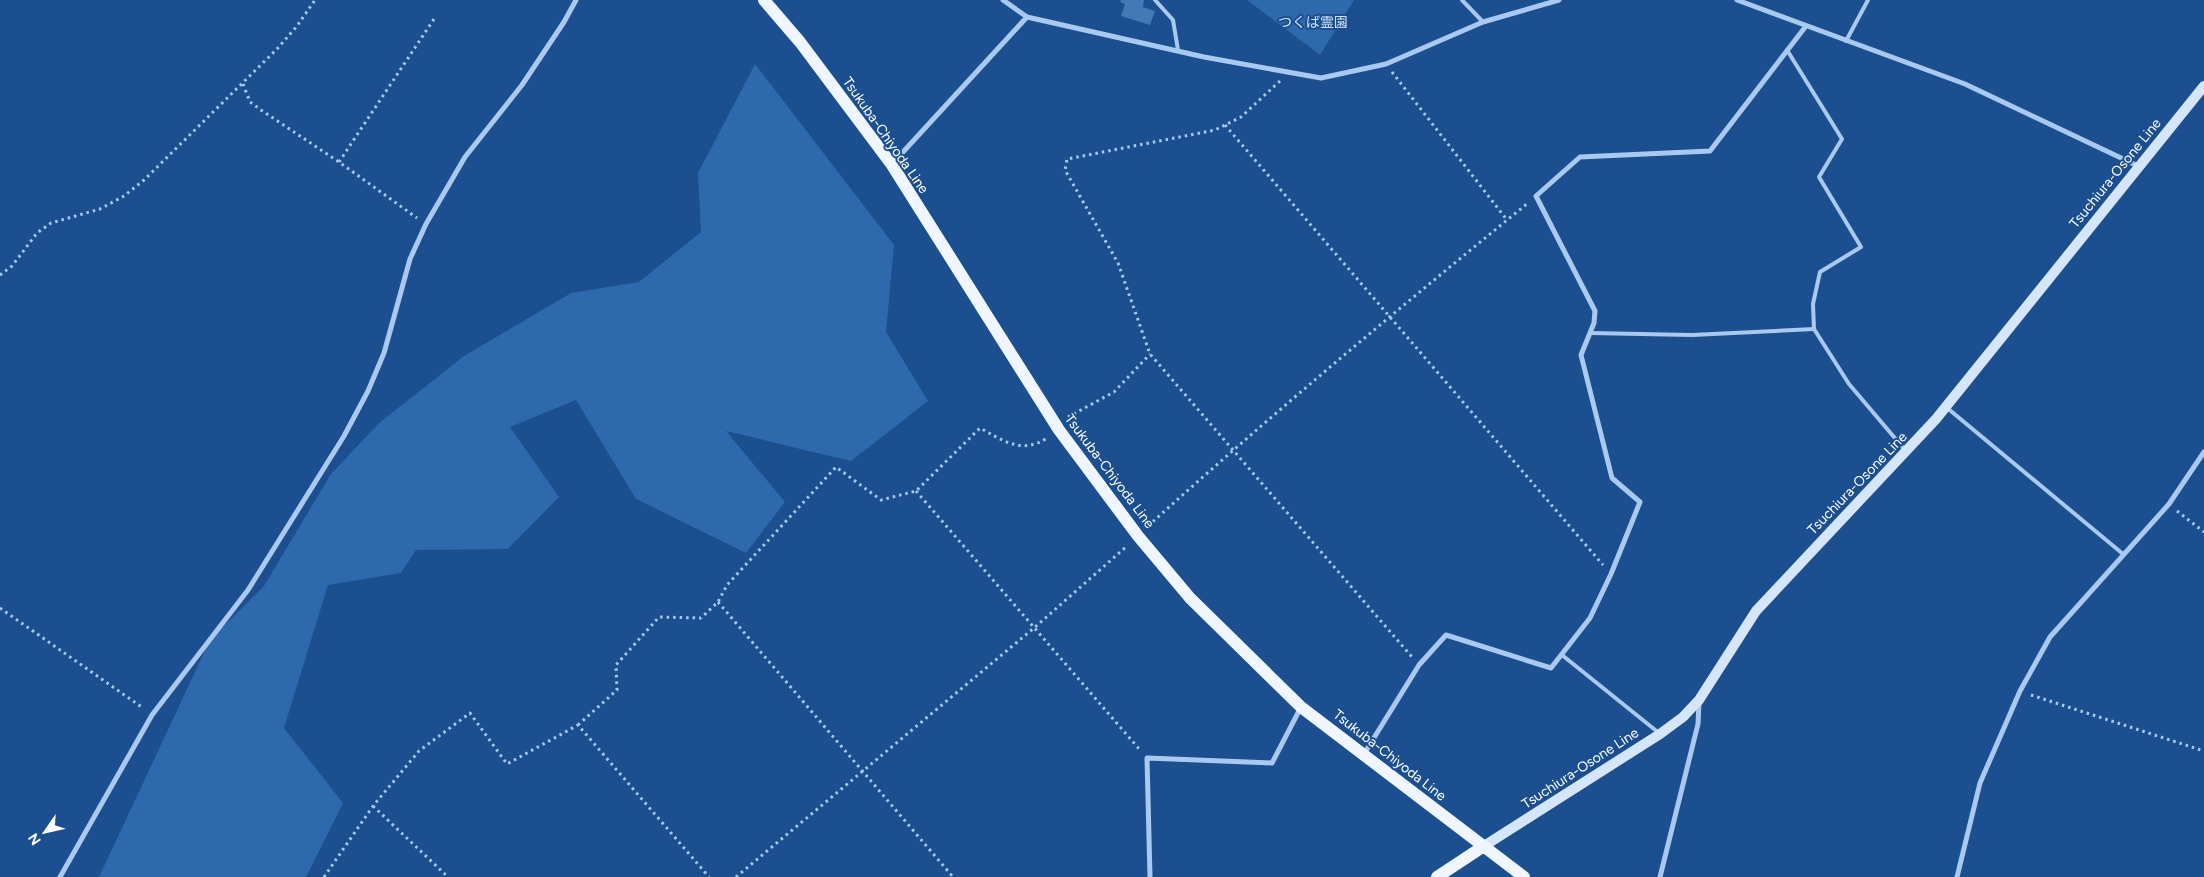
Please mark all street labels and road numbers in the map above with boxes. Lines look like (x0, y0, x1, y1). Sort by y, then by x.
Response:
street label: Tsukuba-Chiyoda Line (839, 74, 932, 197)
street label: Tsuchiura-Osone Line (2066, 115, 2165, 232)
street label: Tsukuba-Chiyoda Line (1061, 411, 1158, 532)
street label: Tsuchiura-Osone Line (1804, 428, 1911, 538)
street label: Tsukuba-Chiyoda Line (1330, 706, 1450, 805)
street label: Tsuchiura-Osone Line (1519, 724, 1642, 813)

